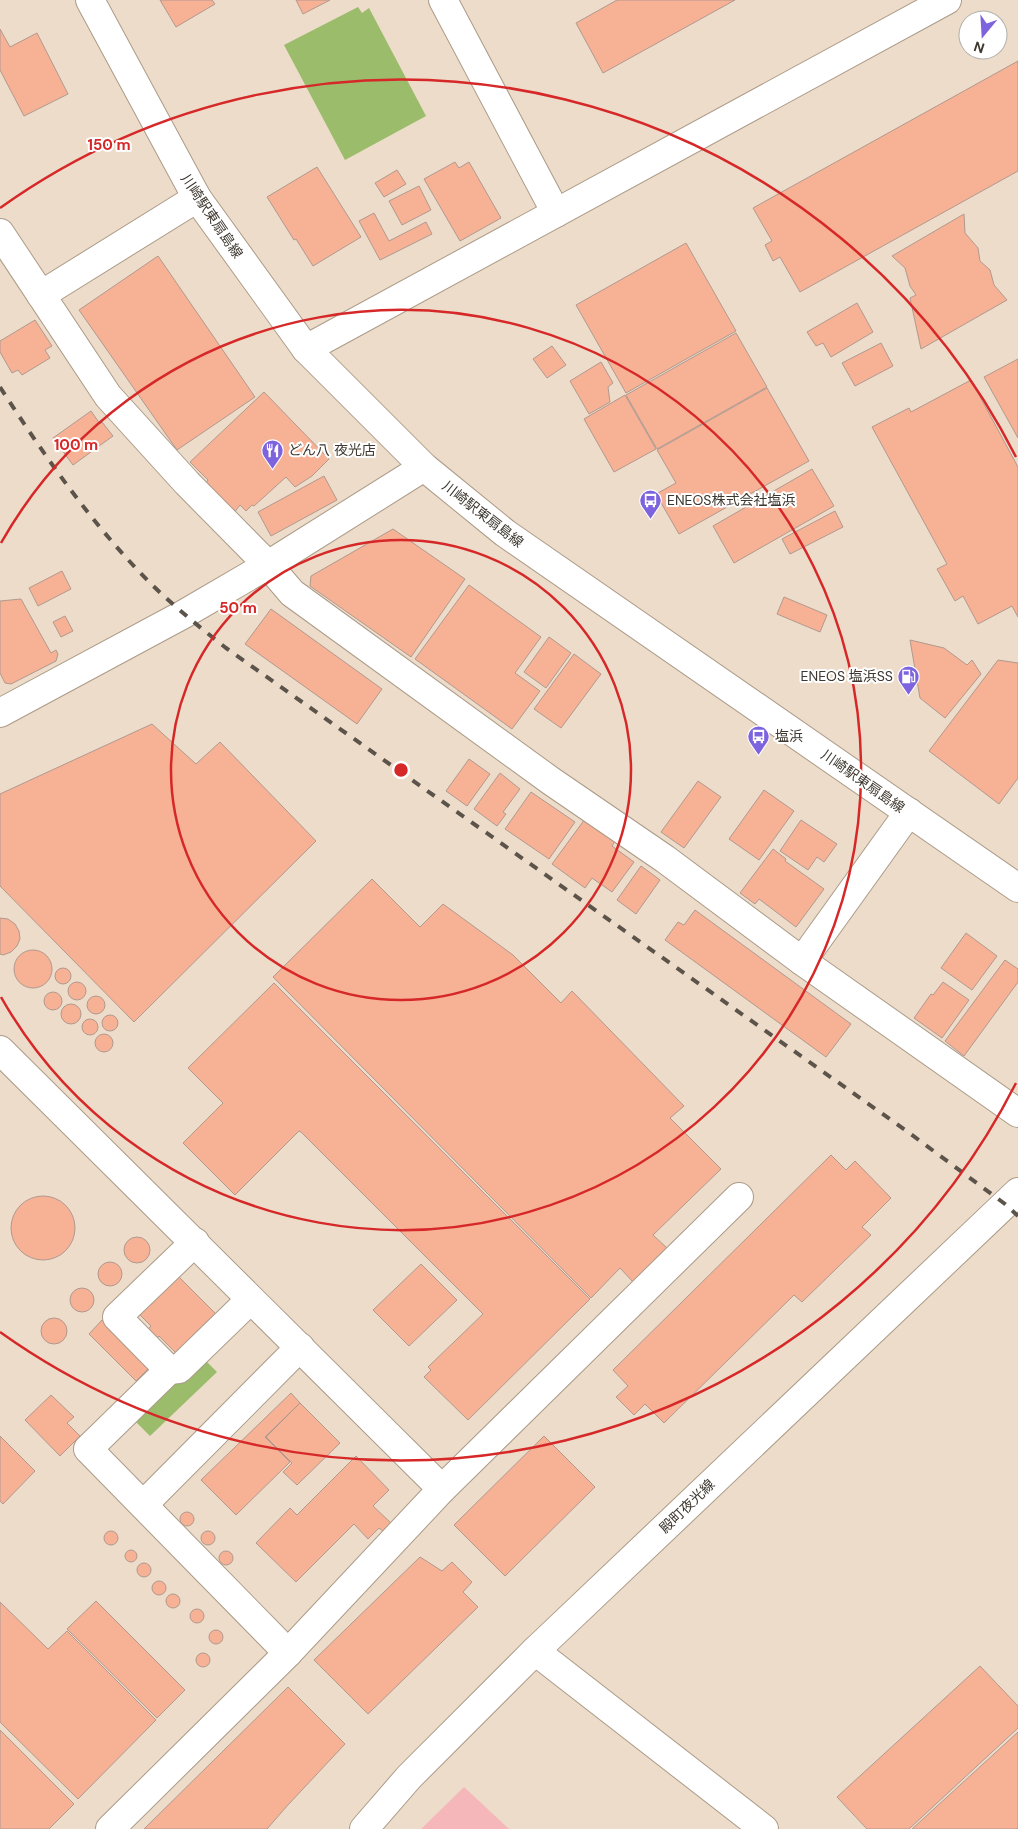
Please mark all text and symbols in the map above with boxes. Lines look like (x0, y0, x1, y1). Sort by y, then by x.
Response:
north arrow (958, 10, 1008, 60)
text: N (971, 37, 987, 58)
text: 150 m (88, 135, 131, 155)
street label: 川崎駅東扇島線 (177, 170, 247, 262)
text: 100 m (54, 435, 98, 455)
restaurant icon: どん八 夜光店 (260, 438, 284, 469)
place label: どん八 夜光店 (288, 441, 376, 459)
street label: 川崎駅東扇島線 (439, 477, 527, 551)
bus stop icon: ENEOS株式会社塩浜 (639, 488, 663, 519)
place label: ENEOS株式会社塩浜 (667, 491, 795, 509)
text: 50 m (219, 598, 257, 618)
fuel station icon: ENEOS 塩浜SS (897, 664, 921, 695)
place label: ENEOS 塩浜SS (801, 667, 893, 685)
bus stop icon: 塩浜 (747, 724, 771, 755)
place label: 塩浜 (775, 727, 803, 745)
street label: 川崎駅東扇島線 (818, 746, 908, 816)
centre of rings (392, 761, 410, 779)
street label: 殿町夜光線 (656, 1475, 718, 1537)

